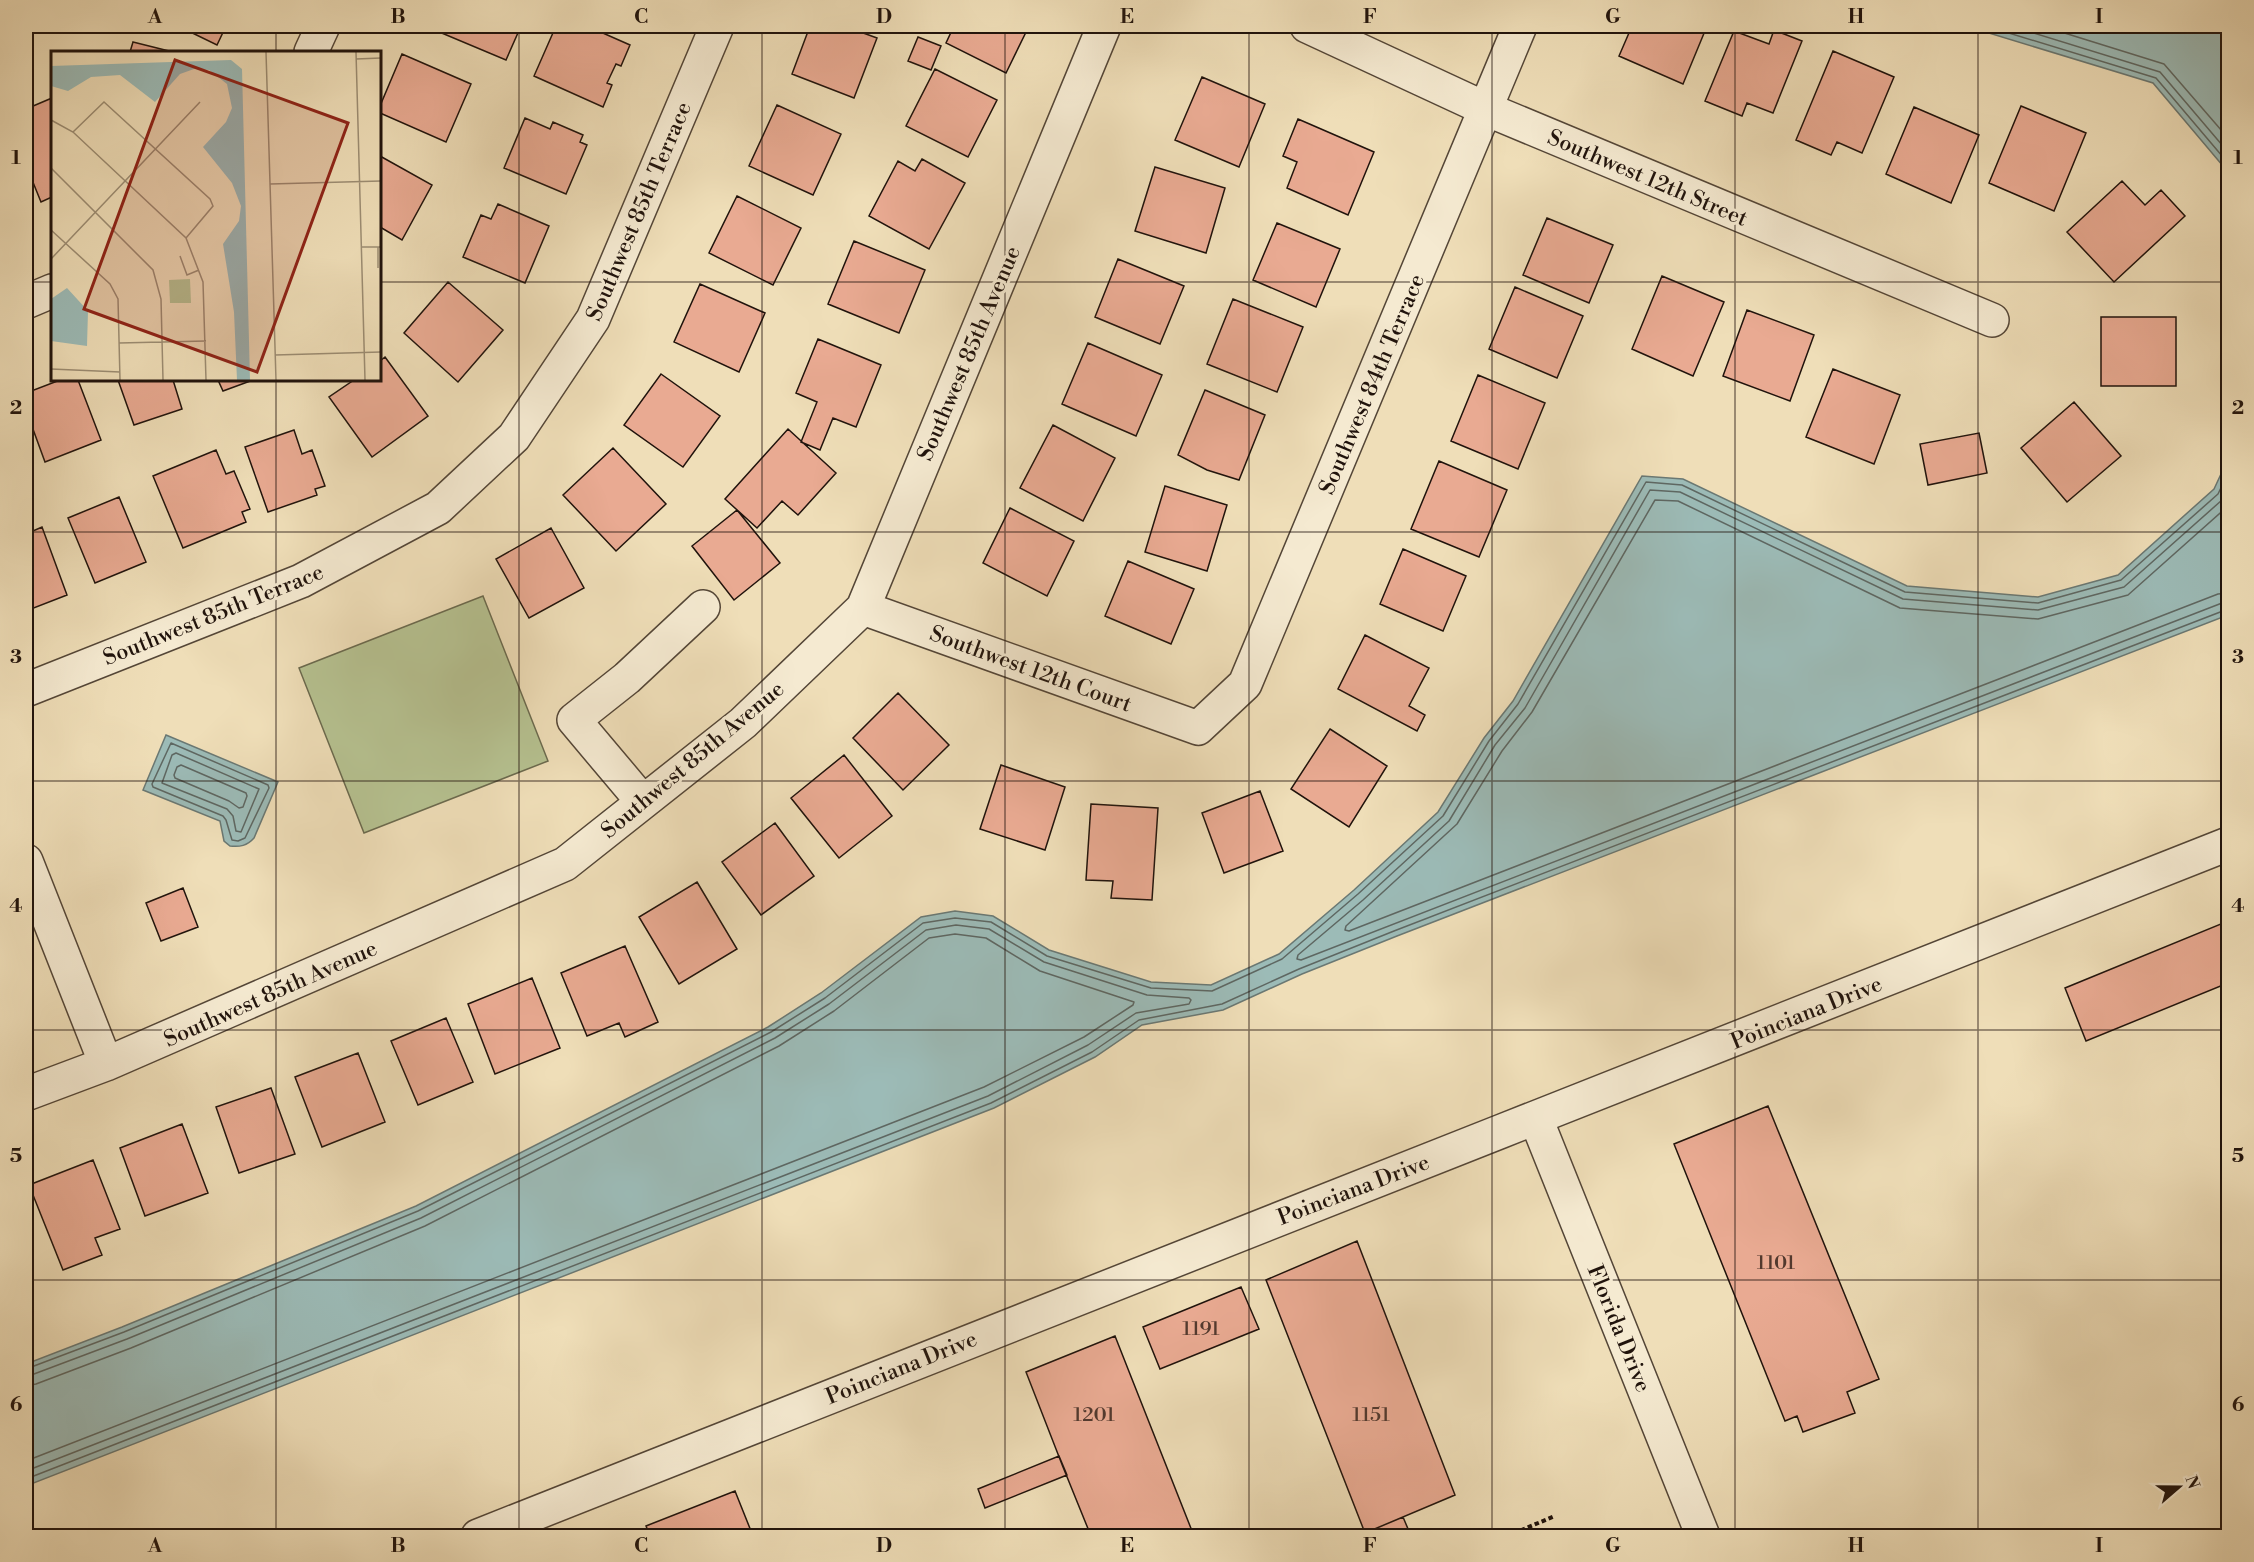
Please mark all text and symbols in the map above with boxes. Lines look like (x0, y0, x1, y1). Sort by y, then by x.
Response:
text: A (147, 5, 163, 30)
text: B (390, 5, 406, 30)
text: C (634, 5, 648, 30)
text: D (876, 5, 892, 30)
text: E (1120, 5, 1134, 30)
text: F (1363, 5, 1377, 30)
text: G (1605, 5, 1621, 30)
text: H (1848, 5, 1865, 30)
text: I (2095, 5, 2103, 30)
inset map (51, 51, 381, 381)
street label: Southwest 85th Terrace (581, 98, 698, 325)
street label: Southwest 12th Street (1543, 124, 1752, 233)
text: 1 (11, 146, 21, 171)
text: 1 (2233, 146, 2243, 171)
street label: Southwest 85th Avenue (912, 242, 1027, 465)
street label: Southwest 84th Terrace (1314, 270, 1431, 499)
text: 2 (10, 396, 22, 421)
text: 2 (2232, 396, 2244, 421)
street label: Southwest 85th Terrace (99, 559, 328, 672)
street label: Southwest 12th Court (926, 620, 1135, 719)
text: 3 (10, 645, 22, 670)
text: 3 (2232, 645, 2244, 670)
street label: Southwest 85th Avenue (596, 676, 790, 845)
text: 4 (9, 894, 23, 919)
text: 4 (2231, 894, 2245, 919)
street label: Southwest 85th Avenue (160, 935, 381, 1054)
street label: Poinciana Drive (1727, 971, 1886, 1056)
text: 5 (10, 1144, 22, 1169)
text: 5 (2232, 1144, 2244, 1169)
street label: Poinciana Drive (1274, 1149, 1433, 1232)
house number: 1101 (1757, 1251, 1796, 1276)
street label: Florida Drive (1581, 1261, 1656, 1396)
house number: 1191 (1182, 1317, 1220, 1342)
street label: Poinciana Drive (822, 1326, 981, 1411)
text: 6 (10, 1393, 23, 1418)
text: 6 (2232, 1393, 2245, 1418)
house number: 1201 (1073, 1403, 1115, 1428)
house number: 1151 (1352, 1403, 1390, 1428)
north arrow (2149, 1457, 2209, 1517)
text: N (2181, 1473, 2204, 1492)
text: A (147, 1534, 163, 1559)
text: B (390, 1534, 406, 1559)
text: C (634, 1534, 648, 1559)
text: D (876, 1534, 892, 1559)
text: E (1120, 1534, 1134, 1559)
text: F (1363, 1534, 1377, 1559)
text: G (1605, 1534, 1621, 1559)
text: H (1848, 1534, 1865, 1559)
text: I (2095, 1534, 2103, 1559)

